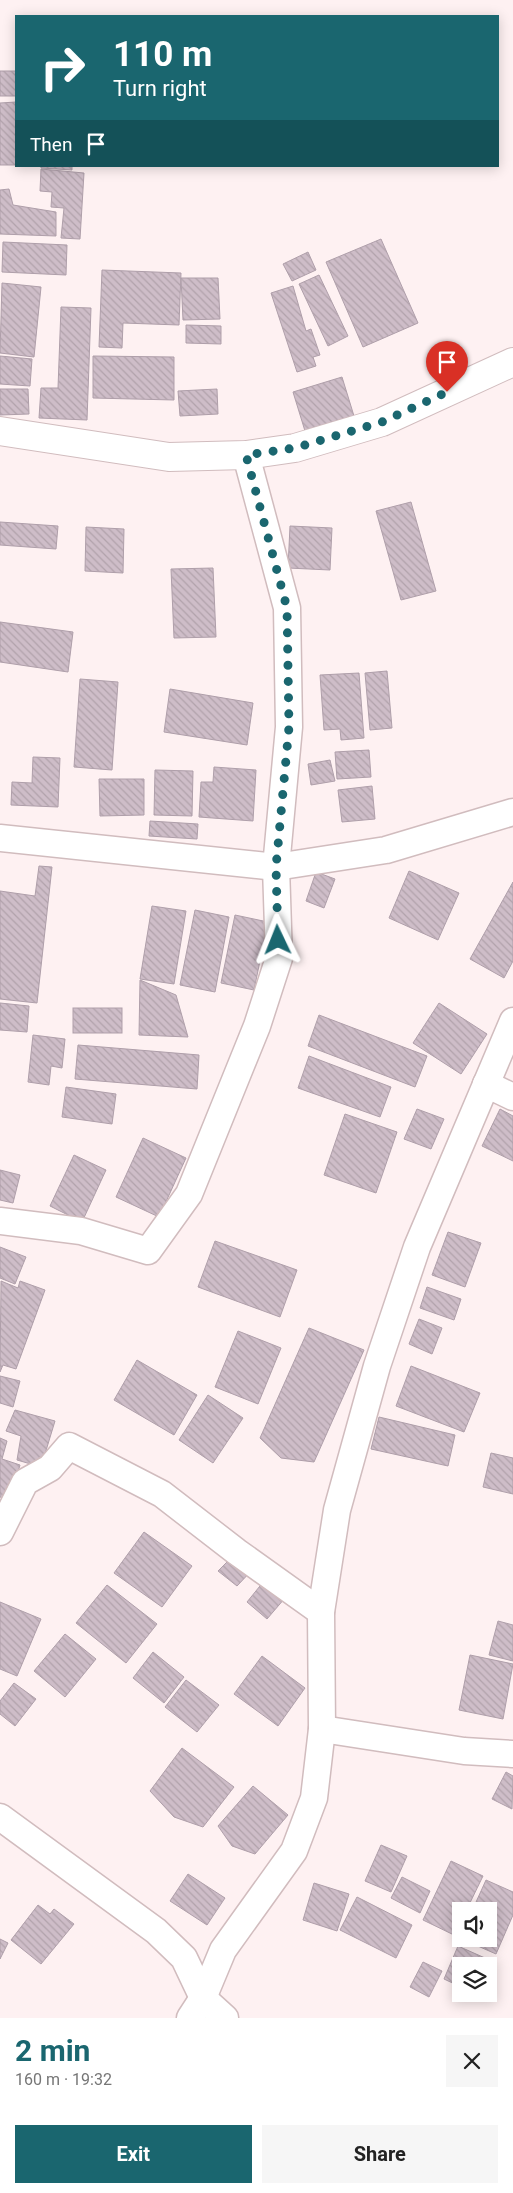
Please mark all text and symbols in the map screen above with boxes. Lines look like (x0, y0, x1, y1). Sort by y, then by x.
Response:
text: 110 m (113, 34, 212, 75)
icon: right (30, 35, 95, 100)
text: Turn right (113, 76, 207, 101)
icon: arrive (82, 130, 110, 158)
text: Then (30, 133, 72, 156)
pin (426, 341, 468, 392)
icon: arrive (433, 348, 461, 376)
position arrow (251, 913, 303, 965)
map controls (452, 1902, 497, 2002)
button: sound (452, 1902, 497, 1947)
button: layers (452, 1957, 497, 2002)
text: 2 min (15, 2033, 90, 2068)
button: close (446, 2035, 498, 2087)
text: 160 m · 19:32 (15, 2070, 112, 2089)
button: Exit (15, 2125, 252, 2183)
button: Share (262, 2125, 498, 2183)

